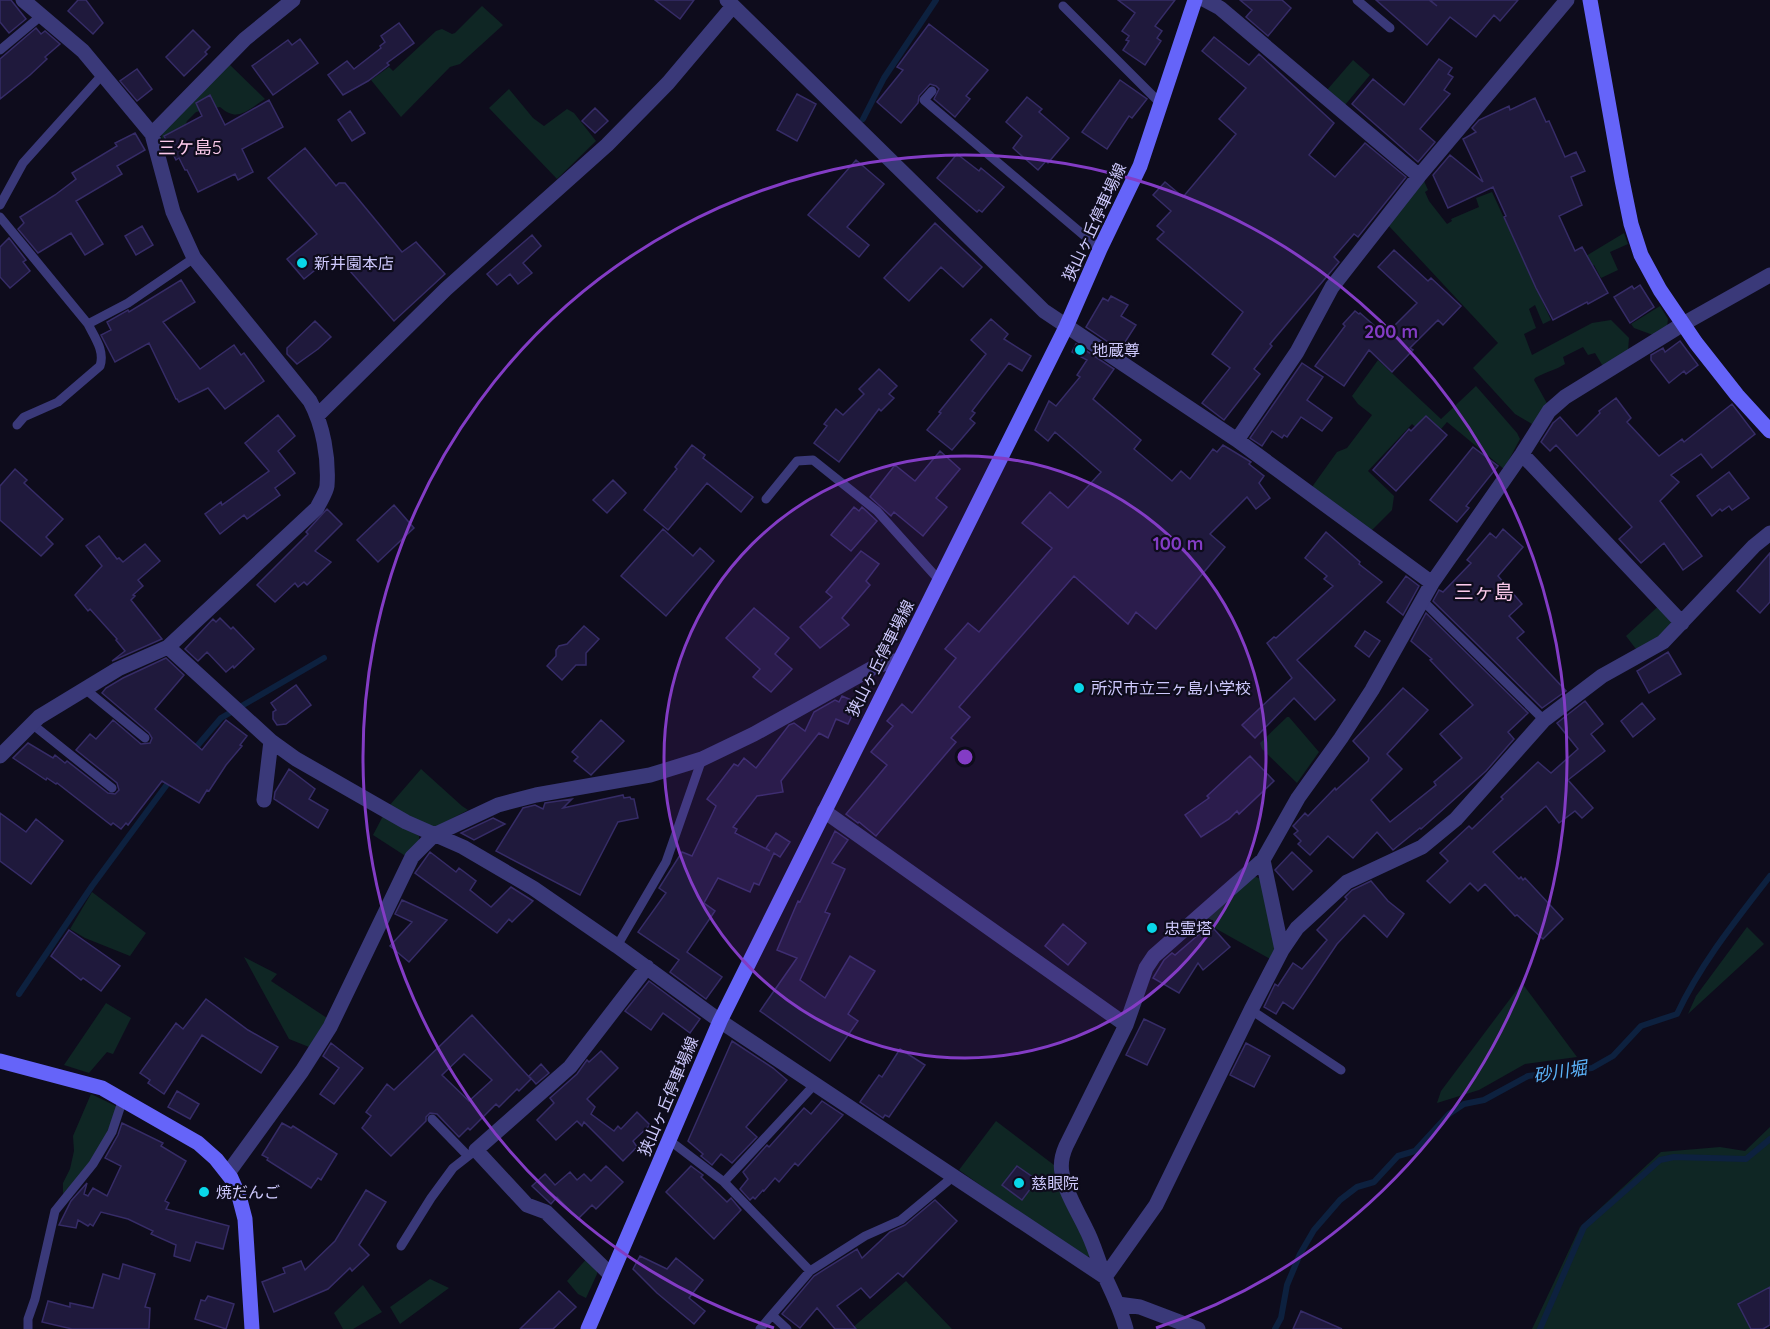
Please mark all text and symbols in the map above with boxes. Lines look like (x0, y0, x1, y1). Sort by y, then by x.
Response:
district label: 三ケ島5 (158, 136, 222, 159)
street label: 狭山ヶ丘停車場線 (1058, 160, 1130, 284)
place label: 新井園本店 (314, 253, 394, 273)
marker: 新井園本店 (295, 256, 309, 270)
text: 200 m (1364, 320, 1418, 343)
place label: 地蔵尊 (1092, 340, 1140, 360)
marker: 地蔵尊 (1073, 343, 1087, 357)
text: 100 m (1153, 532, 1203, 555)
district label: 三ヶ島 (1454, 579, 1514, 604)
street label: 狭山ヶ丘停車場線 (842, 596, 918, 720)
place label: 所沢市立三ヶ島小学校 (1091, 678, 1251, 698)
marker: 所沢市立三ヶ島小学校 (1072, 681, 1086, 695)
centre of rings (955, 747, 975, 767)
place label: 忠霊塔 (1164, 918, 1212, 938)
marker: 忠霊塔 (1145, 921, 1159, 935)
street label: 狭山ヶ丘停車場線 (634, 1033, 702, 1159)
water label: 砂川堀 (1531, 1055, 1591, 1087)
place label: 慈眼院 (1031, 1173, 1079, 1193)
marker: 慈眼院 (1012, 1176, 1026, 1190)
place label: 焼だんご (216, 1182, 280, 1202)
marker: 焼だんご (197, 1185, 211, 1199)

